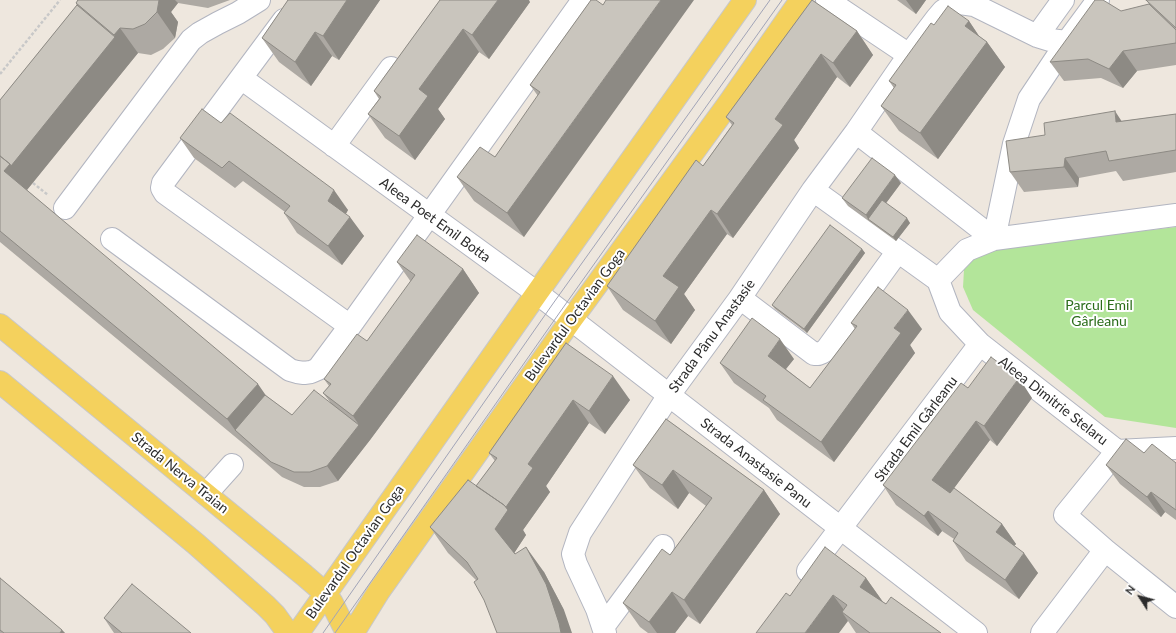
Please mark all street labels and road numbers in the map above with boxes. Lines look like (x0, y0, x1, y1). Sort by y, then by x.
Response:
street label: Aleea Poet Emil Botta (376, 174, 494, 266)
street label: Bulevardul Octavian Goga (521, 246, 629, 384)
street label: Strada Pânu Anastasie (665, 276, 759, 396)
street label: Aleea Dimitrie Stelaru (995, 353, 1111, 449)
street label: Strada Emil Gârleanu (871, 373, 961, 485)
street label: Strada Anastasie Panu (697, 415, 815, 511)
street label: Strada Nerva Traian (128, 429, 232, 517)
street label: Bulevardul Octavian Goga (302, 482, 408, 622)

